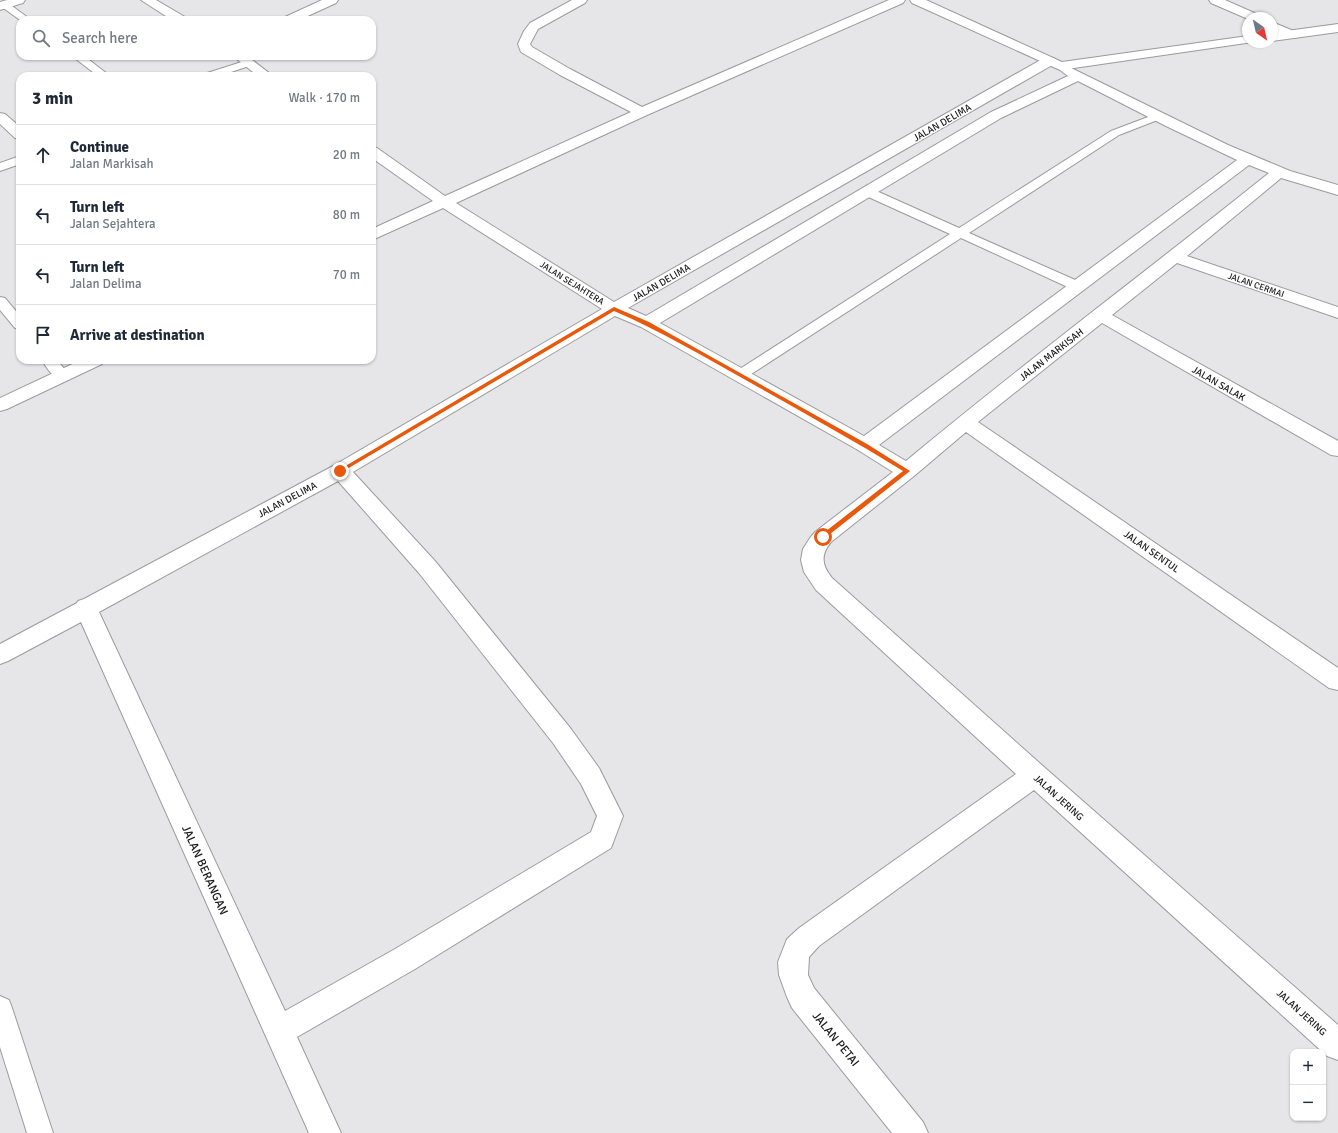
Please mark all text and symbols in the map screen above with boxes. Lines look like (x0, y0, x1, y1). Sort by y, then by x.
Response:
north arrow (1242, 12, 1278, 48)
search box (16, 16, 376, 60)
icon: search (30, 27, 52, 49)
text: Search here (62, 29, 138, 47)
text: 3 min (32, 88, 73, 109)
text: Walk · 170 m (289, 90, 360, 106)
street label: JALAN DELIMA (911, 101, 974, 144)
text: Continue (70, 138, 129, 156)
icon: ahead (32, 144, 54, 166)
text: 20 m (333, 147, 360, 163)
text: Jalan Markisah (70, 156, 154, 172)
text: Turn left (70, 198, 124, 216)
icon: left (32, 204, 54, 226)
text: 80 m (333, 207, 360, 223)
text: Jalan Sejahtera (70, 216, 156, 232)
text: Turn left (70, 258, 124, 276)
street label: JALAN SEJAHTERA (538, 259, 606, 308)
street label: JALAN DELIMA (630, 261, 693, 304)
icon: left (32, 264, 54, 286)
text: 70 m (333, 267, 360, 283)
street label: JALAN CERMAI (1226, 271, 1285, 300)
text: Jalan Delima (70, 276, 142, 292)
icon: arrive (32, 324, 54, 346)
text: Arrive at destination (70, 326, 205, 344)
street label: JALAN MARKISAH (1017, 326, 1086, 384)
street label: JALAN SALAK (1190, 364, 1247, 404)
route end (331, 462, 349, 480)
street label: JALAN DELIMA (256, 479, 319, 520)
route start (814, 528, 832, 546)
street label: JALAN SENTUL (1121, 528, 1182, 575)
street label: JALAN JERING (1031, 772, 1086, 823)
street label: JALAN BERANGAN (178, 823, 231, 917)
street label: JALAN JERING (1274, 987, 1329, 1038)
street label: JALAN PETAI (809, 1009, 862, 1070)
map controls (1290, 1049, 1326, 1121)
button: + (1290, 1049, 1326, 1085)
button: − (1290, 1085, 1326, 1121)

